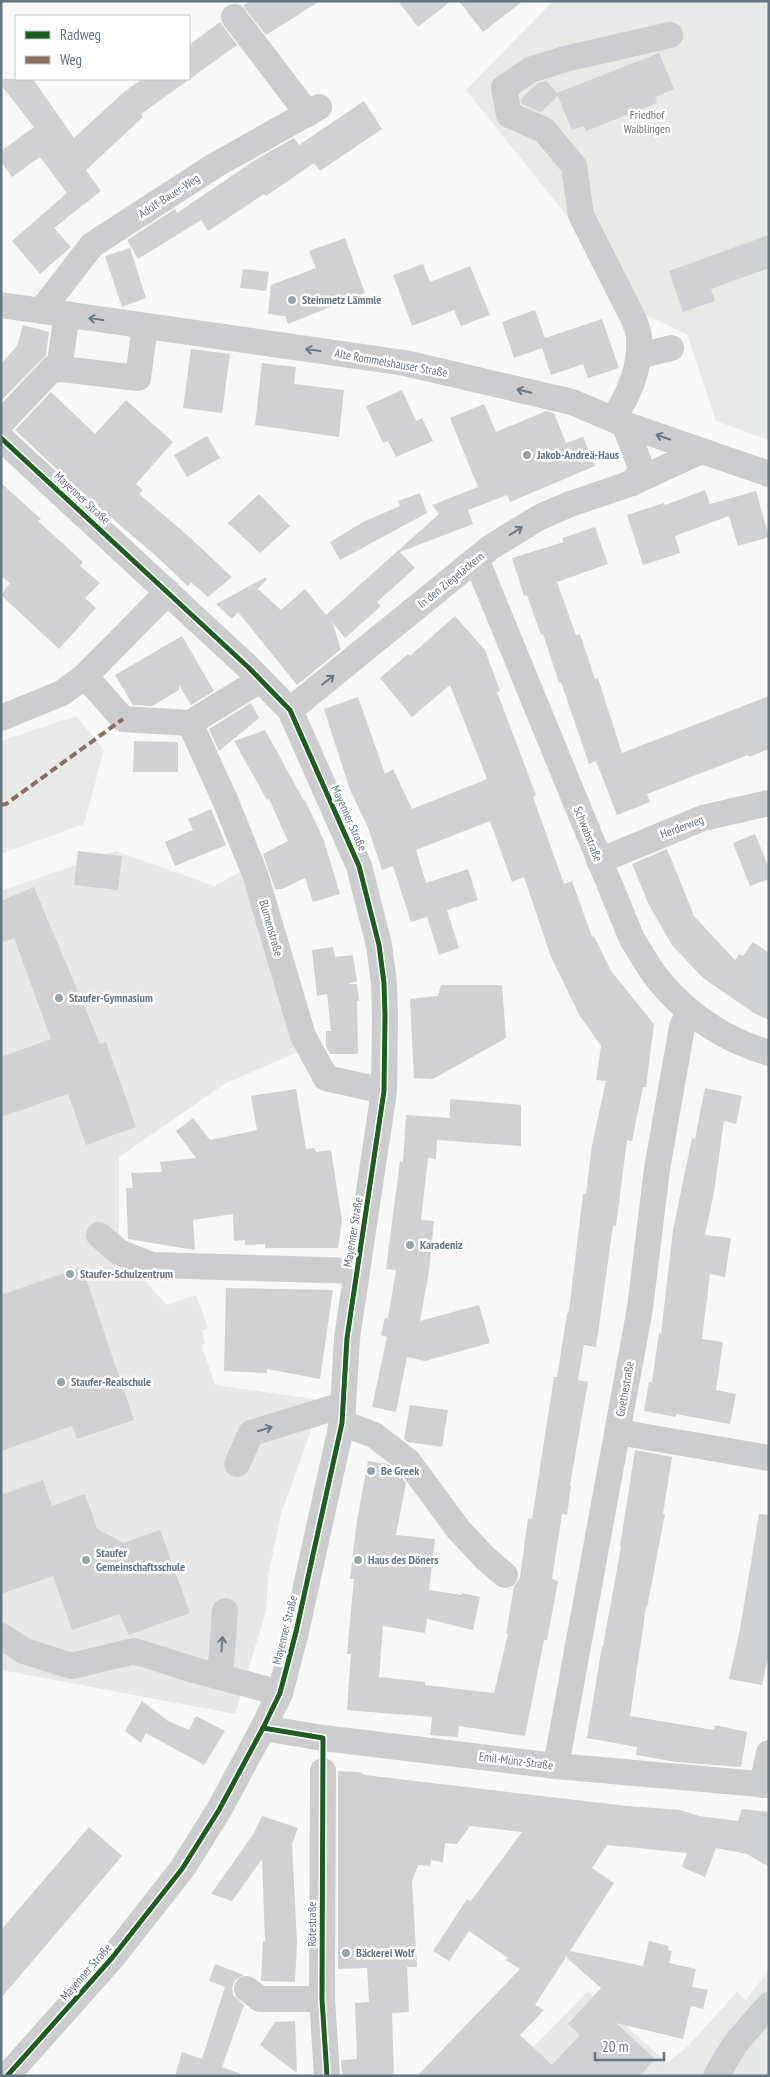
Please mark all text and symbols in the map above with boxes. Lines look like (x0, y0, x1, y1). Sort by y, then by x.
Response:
legend (15, 15, 190, 80)
text: Radweg (60, 25, 101, 44)
text: Weg (60, 50, 82, 69)
park label: Friedhof Waiblingen (624, 107, 670, 136)
street label: Adolf-Bauer-Weg (135, 170, 202, 221)
place label: Steinmetz Lämmle (302, 292, 381, 307)
marker: Steinmetz Lämmle (286, 294, 298, 306)
one-way arrow (89, 313, 105, 323)
one-way arrow (306, 345, 322, 355)
street label: Alte Rommelshauser Straße (333, 345, 449, 380)
one-way arrow (517, 386, 533, 395)
one-way arrow (656, 432, 671, 441)
place label: Jakob-Andreä-Haus (536, 447, 619, 462)
marker: Jakob-Andreä-Haus (521, 449, 533, 461)
street label: Mayenner Straße (51, 468, 113, 527)
one-way arrow (509, 526, 523, 536)
street label: In den Ziegeläckern (414, 548, 487, 611)
one-way arrow (321, 674, 334, 685)
street label: Mayenner Straße (328, 783, 371, 853)
street label: Schwabstraße (571, 804, 606, 864)
street label: Herderweg (658, 811, 706, 842)
street label: Blumenstraße (256, 898, 287, 958)
place label: Staufer-Gymnasium (69, 990, 153, 1005)
marker: Staufer-Gymnasium (53, 992, 65, 1004)
street label: Mayenner Straße (340, 1196, 365, 1268)
place label: Karadeniz (420, 1237, 463, 1252)
marker: Karadeniz (404, 1239, 416, 1251)
place label: Staufer-Schulzentrum (80, 1266, 173, 1281)
marker: Staufer-Schulzentrum (64, 1268, 76, 1280)
street label: Goethestraße (612, 1360, 637, 1418)
place label: Staufer-Realschule (71, 1374, 151, 1389)
marker: Staufer-Realschule (55, 1376, 67, 1388)
one-way arrow (257, 1424, 273, 1434)
place label: Be Greek (381, 1463, 419, 1478)
marker: Be Greek (365, 1465, 377, 1477)
place label: Staufer Gemeinschaftsschule (96, 1545, 185, 1574)
place label: Haus des Döners (368, 1552, 439, 1567)
marker: Staufer Gemeinschaftsschule (80, 1554, 92, 1566)
marker: Haus des Döners (352, 1554, 364, 1566)
street label: Mayenner Straße (269, 1594, 300, 1666)
one-way arrow (218, 1636, 227, 1652)
street label: Emil-Münz-Straße (478, 1749, 554, 1773)
street label: Rötestraße (304, 1902, 319, 1946)
street label: Mayenner Straße (57, 1940, 114, 2003)
place label: Bäckerei Wolf (356, 1945, 415, 1960)
marker: Bäckerei Wolf (340, 1947, 352, 1959)
scale bar (595, 2030, 664, 2062)
text: 20 m (602, 2037, 628, 2056)

